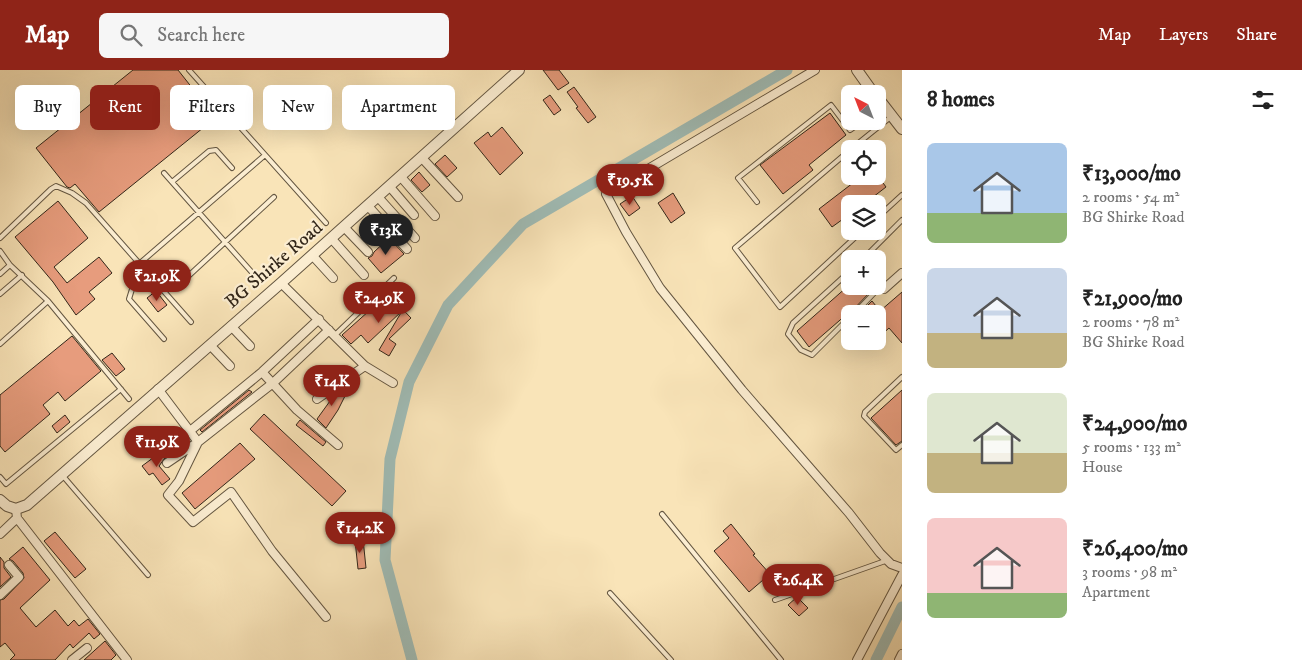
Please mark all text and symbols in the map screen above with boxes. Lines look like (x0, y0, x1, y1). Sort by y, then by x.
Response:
search box (99, 13, 449, 58)
text: Map (25, 20, 69, 50)
icon: search (117, 21, 145, 49)
text: Search here (157, 24, 245, 47)
text: Map (1098, 24, 1131, 46)
text: Layers (1159, 24, 1208, 46)
text: Share (1236, 24, 1277, 46)
chip: Buy (15, 85, 80, 130)
chip: Rent (90, 85, 160, 130)
chip: Filters (170, 85, 253, 130)
chip: New (263, 85, 332, 130)
chip: Apartment (342, 85, 455, 130)
north arrow (841, 85, 886, 130)
map controls (841, 85, 886, 350)
icon: filters (1249, 86, 1277, 114)
text: 8 homes (927, 87, 995, 113)
button: locate (841, 140, 886, 185)
text: ₹13,000/mo (1082, 161, 1181, 187)
icon: home (967, 163, 1027, 223)
pin: ₹19.5K (589, 164, 671, 206)
text: ₹19.5K (607, 170, 653, 190)
text: 2 rooms · 54 m² (1082, 187, 1179, 207)
button: layers (841, 195, 886, 240)
text: BG Shirke Road (1082, 207, 1185, 227)
pin: ₹13K (356, 214, 416, 256)
street label: BG Shirke Road (221, 216, 328, 314)
text: ₹13K (370, 220, 402, 240)
button: + (841, 250, 886, 295)
pin: ₹21.9K (116, 260, 198, 302)
text: ₹21.9K (134, 266, 180, 286)
pin: ₹24.9K (338, 282, 420, 324)
text: ₹21,900/mo (1082, 286, 1182, 312)
text: ₹24.9K (354, 288, 404, 308)
icon: home (967, 288, 1027, 348)
button: − (841, 305, 886, 350)
text: 2 rooms · 78 m² (1082, 312, 1179, 332)
text: BG Shirke Road (1082, 332, 1185, 352)
pin: ₹14K (302, 364, 362, 407)
text: ₹14K (314, 371, 350, 391)
text: ₹24,900/mo (1082, 411, 1187, 437)
icon: home (967, 413, 1027, 473)
pin: ₹11.9K (116, 426, 198, 468)
text: ₹11.9K (135, 432, 179, 452)
text: 5 rooms · 133 m² (1082, 437, 1181, 457)
text: House (1082, 457, 1123, 477)
pin: ₹14.2K (319, 512, 401, 554)
text: ₹14.2K (336, 518, 384, 538)
text: ₹26,400/mo (1082, 536, 1188, 562)
icon: home (967, 538, 1027, 598)
text: 3 rooms · 98 m² (1082, 562, 1177, 582)
pin: ₹26.4K (757, 564, 839, 606)
text: ₹26.4K (773, 570, 823, 590)
text: Apartment (1082, 582, 1150, 602)

